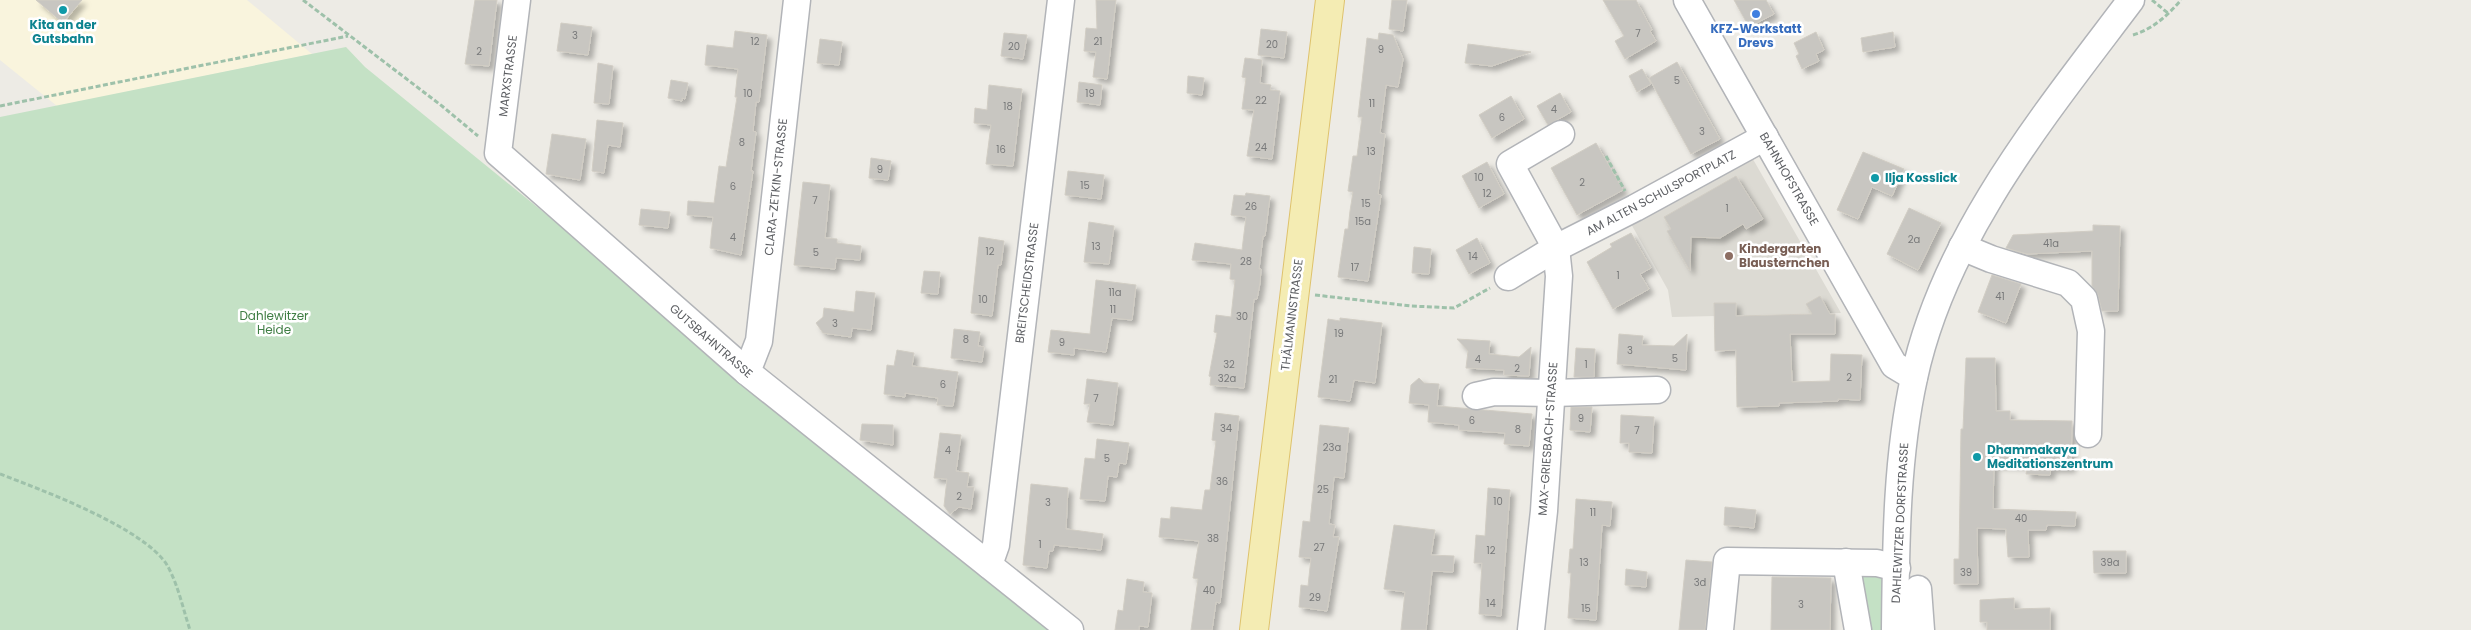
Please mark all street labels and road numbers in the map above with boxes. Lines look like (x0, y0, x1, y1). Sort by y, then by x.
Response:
street label: MARXSTRASSE (494, 34, 521, 118)
street label: CLARA-ZETKIN-STRASSE (760, 117, 791, 256)
street label: BAHNHOFSTRASSE (1756, 129, 1823, 229)
street label: AM ALTEN SCHULSPORTPLATZ (1583, 146, 1739, 239)
street label: BREITSCHEIDSTRASSE (1011, 222, 1042, 344)
street label: THÄLMANNSTRASSE (1276, 258, 1307, 372)
street label: GUTSBAHNTRASSE (666, 300, 757, 382)
street label: MAX-GRIESBACH-STRASSE (1534, 362, 1561, 516)
street label: DAHLEWITZER DORFSTRASSE (1887, 442, 1912, 604)

